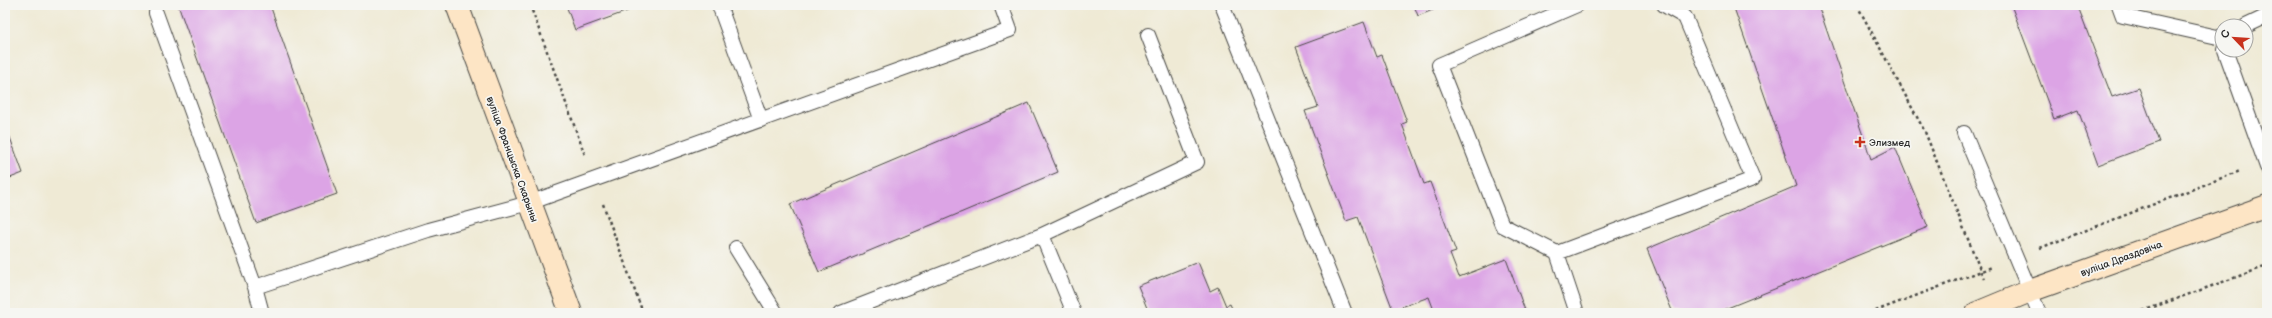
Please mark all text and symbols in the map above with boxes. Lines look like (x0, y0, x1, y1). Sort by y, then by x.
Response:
north arrow (2214, 18, 2254, 58)
text: С (2218, 27, 2233, 40)
street label: вуліца Францыска Скарыны (484, 95, 540, 224)
marker: Элизмед (1854, 136, 1866, 148)
place label: Элизмед (1869, 137, 1910, 149)
street label: вуліца Драздовіча (2079, 239, 2164, 279)

